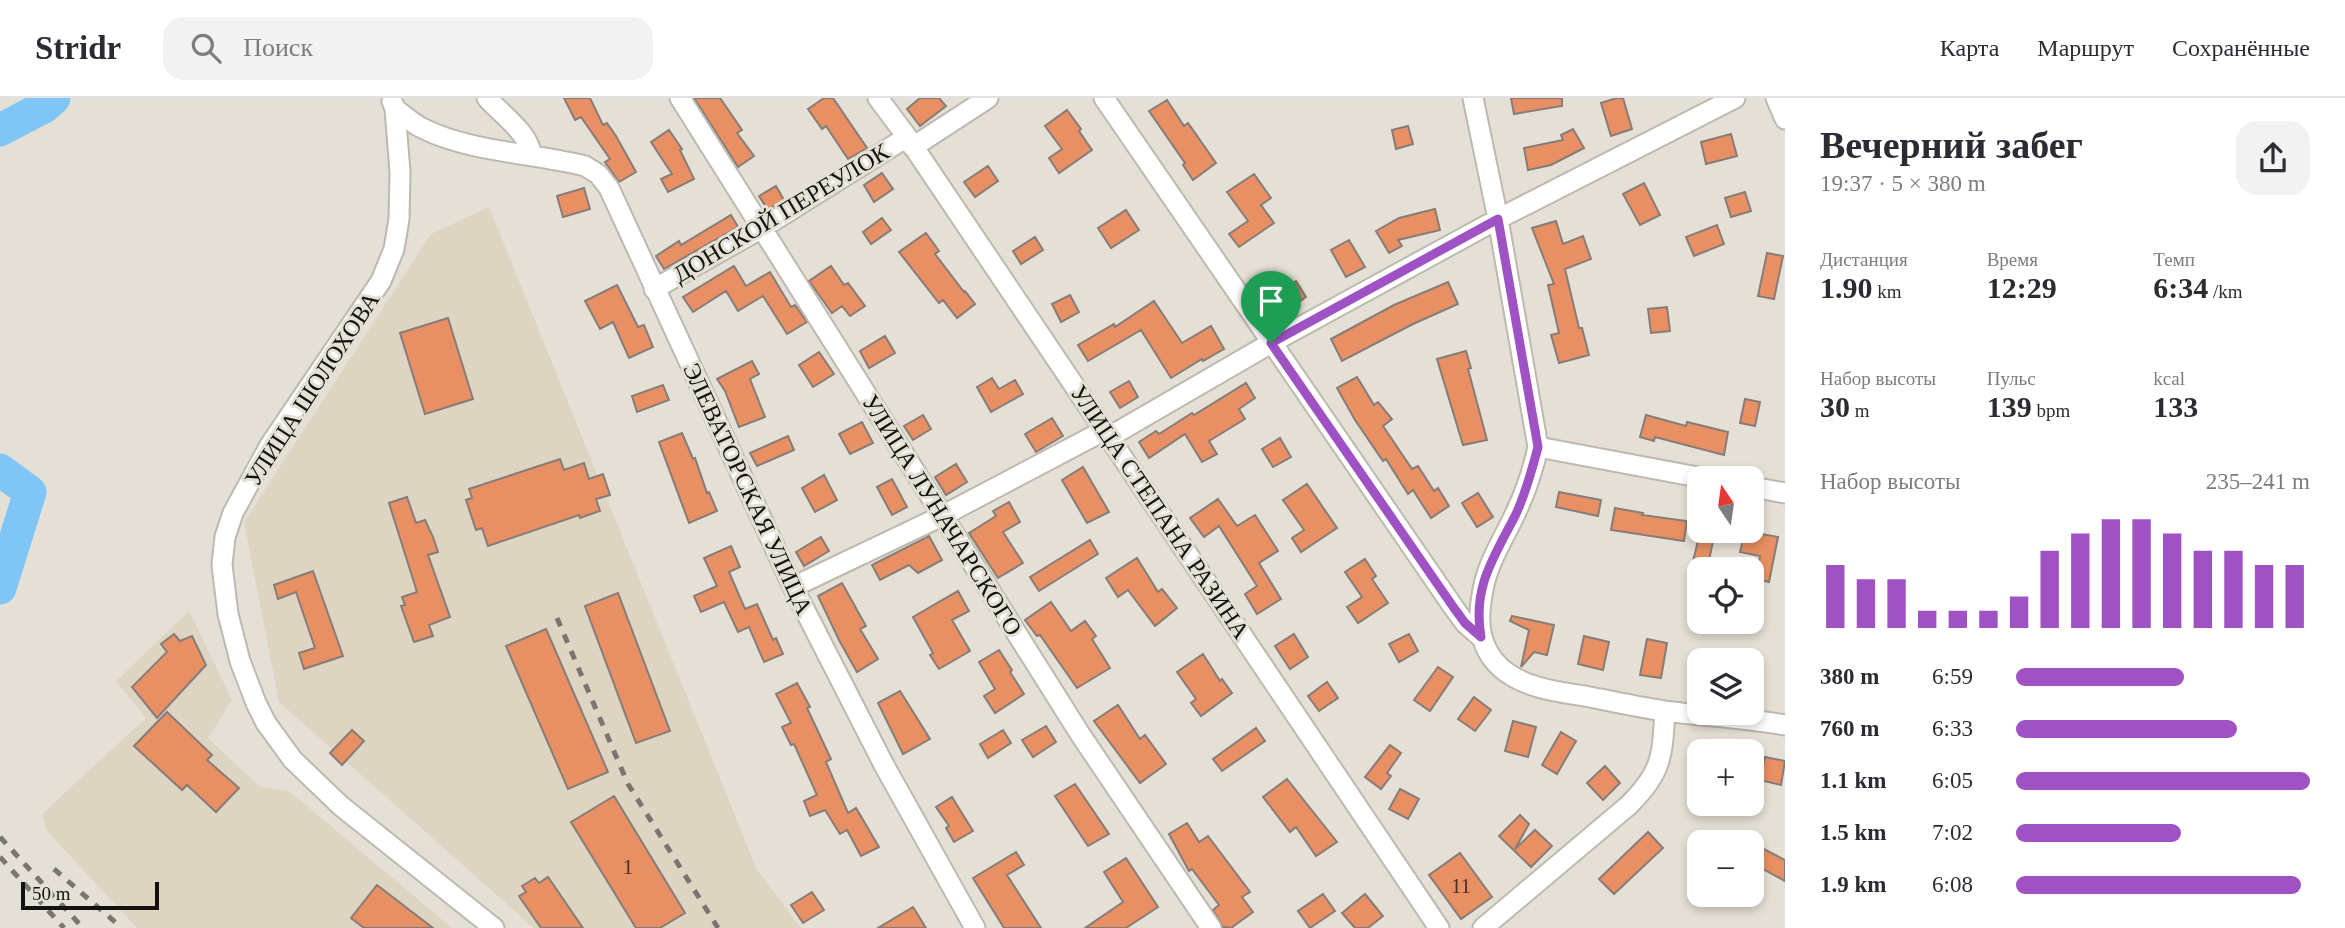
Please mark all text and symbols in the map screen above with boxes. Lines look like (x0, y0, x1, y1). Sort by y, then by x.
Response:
search box (163, 17, 653, 80)
icon: search (187, 29, 225, 67)
text: Stridr (35, 30, 121, 66)
text: Поиск (243, 33, 313, 62)
text: Карта (1940, 35, 1999, 61)
text: Маршрут (2037, 35, 2134, 61)
text: Сохранённые (2172, 35, 2310, 61)
button: share (2236, 121, 2310, 195)
text: Вечерний забег (1820, 124, 2083, 166)
street label: ДОНСКОЙ ПЕРЕУЛОК (668, 138, 894, 288)
text: 19:37 · 5 × 380 m (1820, 171, 1986, 196)
text: Дистанция (1820, 249, 1908, 270)
text: Время (1987, 249, 2038, 270)
text: Темп (2153, 249, 2195, 270)
pin (1241, 271, 1301, 343)
text: 1.90 (1820, 271, 1873, 304)
text: 12:29 (1987, 271, 2057, 304)
text: 6:34 (2153, 271, 2208, 304)
text: km (1873, 281, 1902, 302)
text: /km (2208, 281, 2243, 302)
icon: arrive (1252, 282, 1290, 320)
street label: УЛИЦА ШОЛОХОВА (240, 287, 385, 491)
street label: ЭЛЕВАТОРСКАЯ УЛИЦА (678, 359, 818, 619)
text: Набор высоты (1820, 368, 1936, 389)
text: Пульс (1987, 368, 2036, 389)
text: kcal (2153, 368, 2185, 389)
street label: УЛИЦА СТЕПАНА РАЗИНА (1065, 380, 1255, 644)
street label: УЛИЦА ЛУНАЧАРСКОГО (857, 390, 1027, 640)
text: 30 (1820, 390, 1850, 423)
text: 139 (1987, 390, 2032, 423)
text: 133 (2153, 390, 2198, 423)
text: m (1850, 400, 1870, 421)
text: bpm (2032, 400, 2070, 421)
north arrow (1687, 466, 1764, 542)
map controls (1687, 466, 1764, 907)
text: Набор высоты (1820, 469, 1961, 494)
text: 235–241 m (2206, 469, 2310, 494)
button: locate (1687, 557, 1764, 634)
button: layers (1687, 648, 1764, 725)
text: 380 m (1820, 664, 1879, 689)
text: 6:59 (1932, 664, 1973, 689)
text: 760 m (1820, 716, 1879, 741)
text: 6:33 (1932, 716, 1973, 741)
button: + (1687, 739, 1764, 816)
text: 1.1 km (1820, 768, 1886, 793)
text: 6:05 (1932, 768, 1973, 793)
text: 1.5 km (1820, 820, 1886, 845)
text: 7:02 (1932, 820, 1973, 845)
button: − (1687, 830, 1764, 907)
house number: 1 (623, 855, 633, 879)
text: 1.9 km (1820, 872, 1886, 897)
text: 6:08 (1932, 872, 1973, 897)
house number: 11 (1451, 874, 1471, 898)
scale bar (21, 879, 159, 911)
text: 50 m (32, 883, 71, 904)

